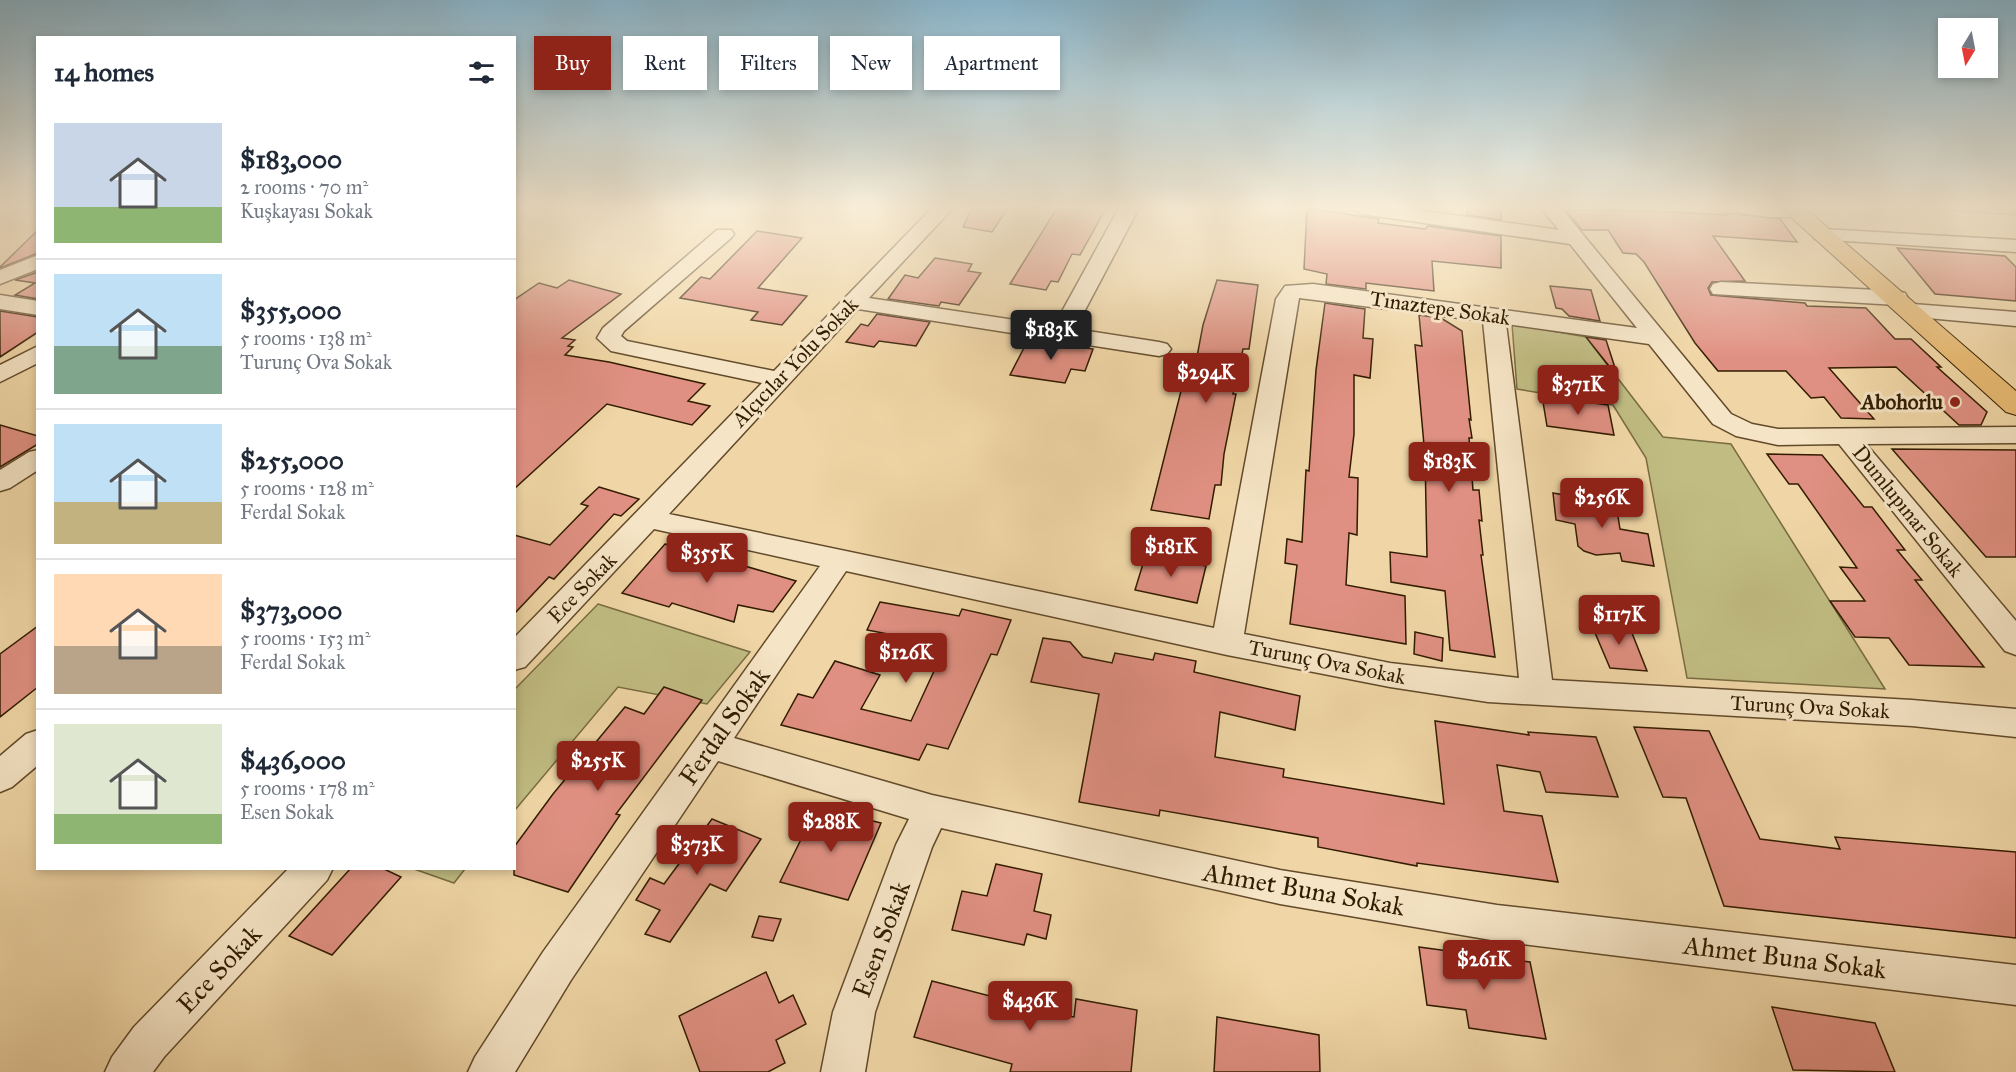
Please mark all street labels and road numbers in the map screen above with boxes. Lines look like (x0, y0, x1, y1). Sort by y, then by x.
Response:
street label: Tınaztepe Sokak (1368, 285, 1512, 331)
street label: Alçıcılar Yolu Sokak (726, 291, 864, 433)
street label: Dumlupınar Sokak (1847, 440, 1969, 582)
street label: Ece Sokak (542, 547, 622, 629)
street label: Turunç Ova Sokak (1246, 634, 1408, 690)
street label: Ferdal Sokak (672, 660, 777, 791)
street label: Turunç Ova Sokak (1730, 690, 1891, 724)
street label: Ahmet Buna Sokak (1200, 855, 1408, 923)
street label: Esen Sokak (845, 875, 917, 1002)
street label: Ece Sokak (170, 917, 269, 1020)
street label: Ahmet Buna Sokak (1681, 929, 1889, 985)

